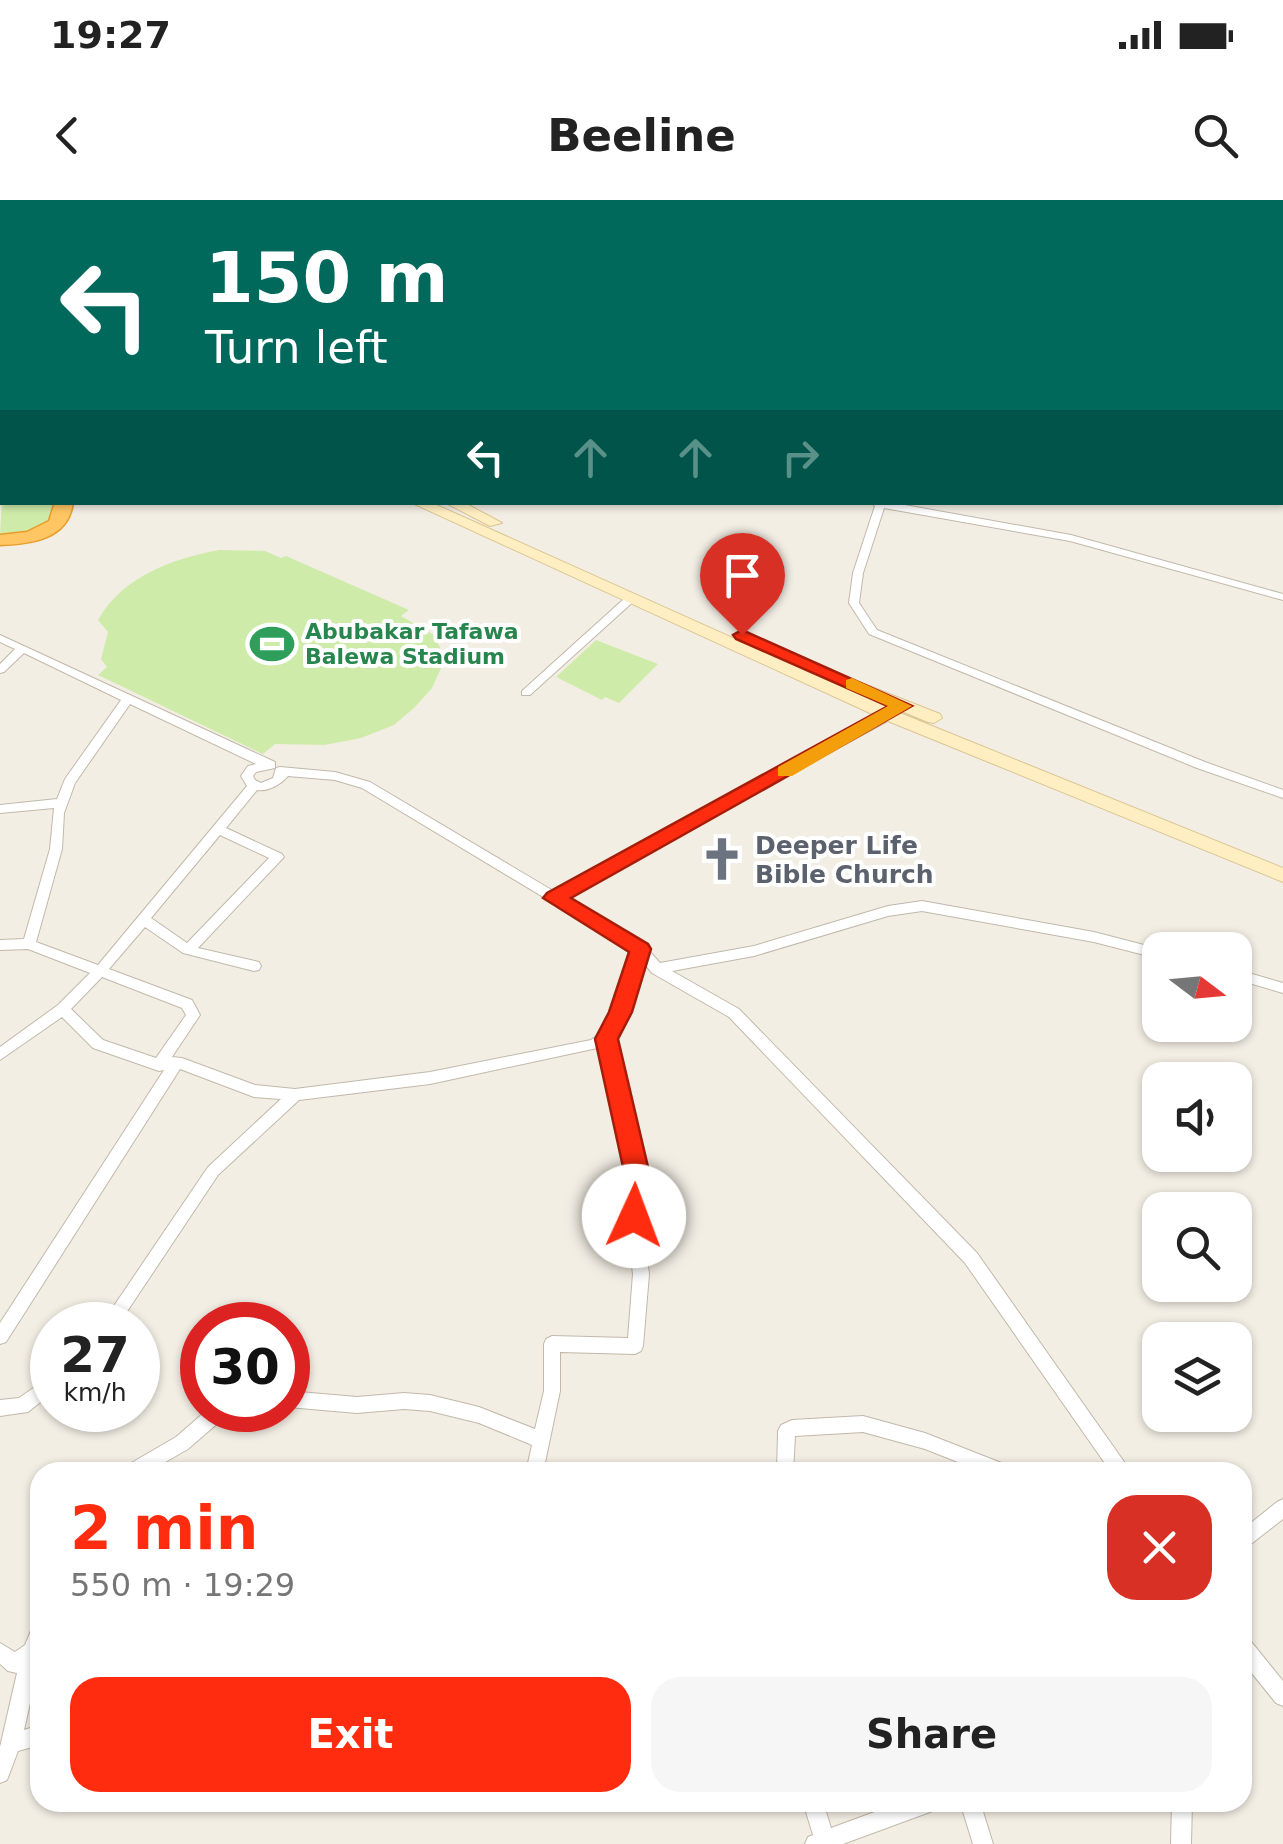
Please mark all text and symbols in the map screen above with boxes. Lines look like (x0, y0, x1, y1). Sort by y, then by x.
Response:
text: 19:27 (50, 13, 171, 57)
icon: back (40, 108, 95, 163)
icon: search (1188, 108, 1243, 163)
text: Beeline (547, 109, 736, 162)
text: 150 m (205, 237, 448, 319)
icon: left (40, 240, 170, 370)
text: Turn left (205, 321, 388, 374)
icon: left (458, 430, 513, 485)
icon: ahead (563, 430, 618, 485)
icon: ahead (668, 430, 723, 485)
icon: right (773, 430, 828, 485)
pin (700, 533, 785, 636)
icon: arrive (715, 548, 770, 603)
place label: Abubakar Tafawa Balewa Stadium (305, 619, 519, 669)
sports icon: Abubakar Tafawa Balewa Stadium (248, 620, 296, 668)
place label: Deeper Life Bible Church (755, 831, 934, 889)
church icon: Deeper Life Bible Church (698, 835, 746, 883)
north arrow (1142, 932, 1252, 1042)
map controls (1142, 932, 1252, 1432)
button: sound (1142, 1062, 1252, 1172)
position arrow (582, 1164, 686, 1268)
button: search (1142, 1192, 1252, 1302)
speed limit sign: 30 (180, 1302, 310, 1432)
button: layers (1142, 1322, 1252, 1432)
text: 27 (60, 1326, 130, 1384)
text: km/h (63, 1378, 127, 1407)
text: 2 min (70, 1493, 258, 1563)
button: close (1107, 1495, 1212, 1600)
text: 550 m · 19:29 (70, 1566, 295, 1604)
button: Exit (70, 1677, 631, 1792)
button: Share (651, 1677, 1212, 1792)

